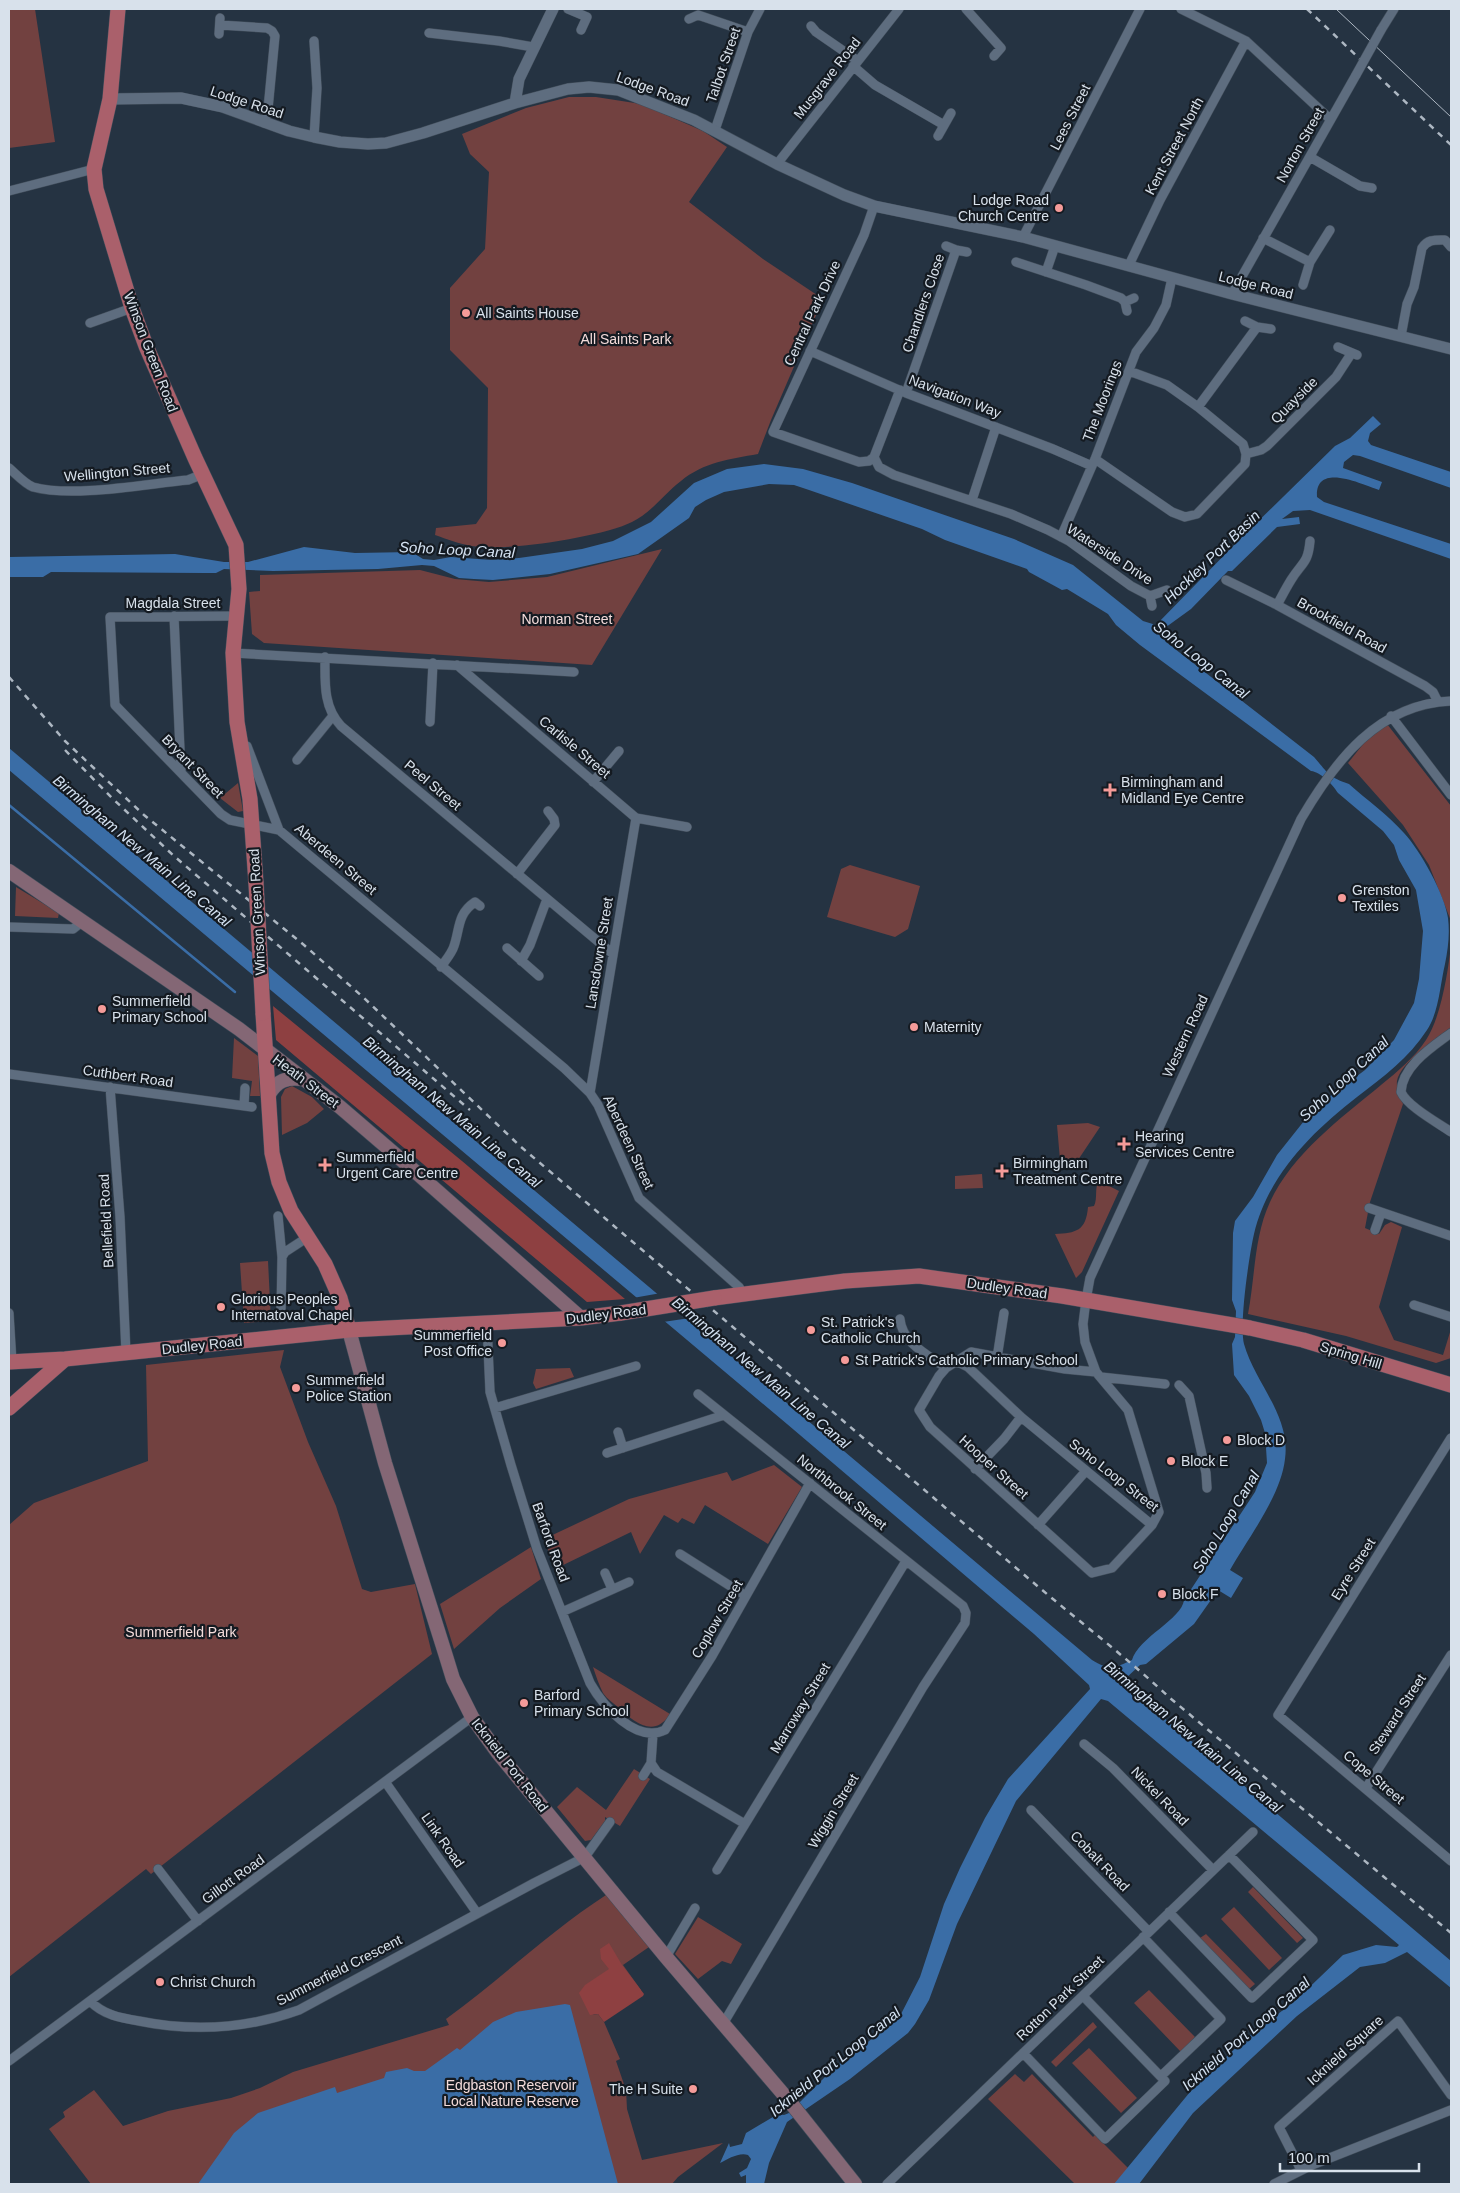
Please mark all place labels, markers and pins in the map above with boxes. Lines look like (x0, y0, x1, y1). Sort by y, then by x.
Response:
place label: Lodge Road Church Centre (958, 192, 1049, 224)
marker: Lodge Road Church Centre (1053, 202, 1065, 214)
place label: All Saints House (476, 305, 579, 321)
marker: All Saints House (460, 307, 472, 319)
place label: Birmingham and Midland Eye Centre (1121, 774, 1244, 806)
marker: Birmingham and Midland Eye Centre (1103, 783, 1117, 797)
place label: Grenston Textiles (1352, 882, 1410, 914)
marker: Grenston Textiles (1336, 892, 1348, 904)
place label: Summerfield Primary School (112, 993, 207, 1025)
marker: Summerfield Primary School (96, 1003, 108, 1015)
place label: Maternity (924, 1019, 982, 1035)
marker: Maternity (908, 1021, 920, 1033)
place label: Hearing Services Centre (1135, 1128, 1235, 1160)
marker: Hearing Services Centre (1117, 1137, 1131, 1151)
place label: Summerfield Urgent Care Centre (336, 1149, 458, 1181)
place label: Birmingham Treatment Centre (1013, 1155, 1122, 1187)
marker: Summerfield Urgent Care Centre (318, 1158, 332, 1172)
marker: Birmingham Treatment Centre (995, 1164, 1009, 1178)
place label: Glorious Peoples Internatoval Chapel (231, 1291, 352, 1323)
marker: Glorious Peoples Internatoval Chapel (215, 1301, 227, 1313)
place label: St. Patrick's Catholic Church (821, 1314, 921, 1346)
marker: St. Patrick's Catholic Church (805, 1324, 817, 1336)
place label: Summerfield Post Office (413, 1327, 492, 1359)
marker: Summerfield Post Office (496, 1337, 508, 1349)
place label: St Patrick's Catholic Primary School (855, 1352, 1078, 1368)
marker: St Patrick's Catholic Primary School (839, 1354, 851, 1366)
place label: Summerfield Police Station (306, 1372, 392, 1404)
marker: Summerfield Police Station (290, 1382, 302, 1394)
place label: Block D (1237, 1432, 1285, 1448)
marker: Block D (1221, 1434, 1233, 1446)
place label: Block E (1181, 1453, 1228, 1469)
marker: Block E (1165, 1455, 1177, 1467)
place label: Block F (1172, 1586, 1219, 1602)
marker: Block F (1156, 1588, 1168, 1600)
place label: Barford Primary School (534, 1687, 629, 1719)
marker: Barford Primary School (518, 1697, 530, 1709)
place label: Christ Church (170, 1974, 256, 1990)
marker: Christ Church (154, 1976, 166, 1988)
place label: The H Suite (609, 2081, 683, 2097)
marker: The H Suite (687, 2083, 699, 2095)

